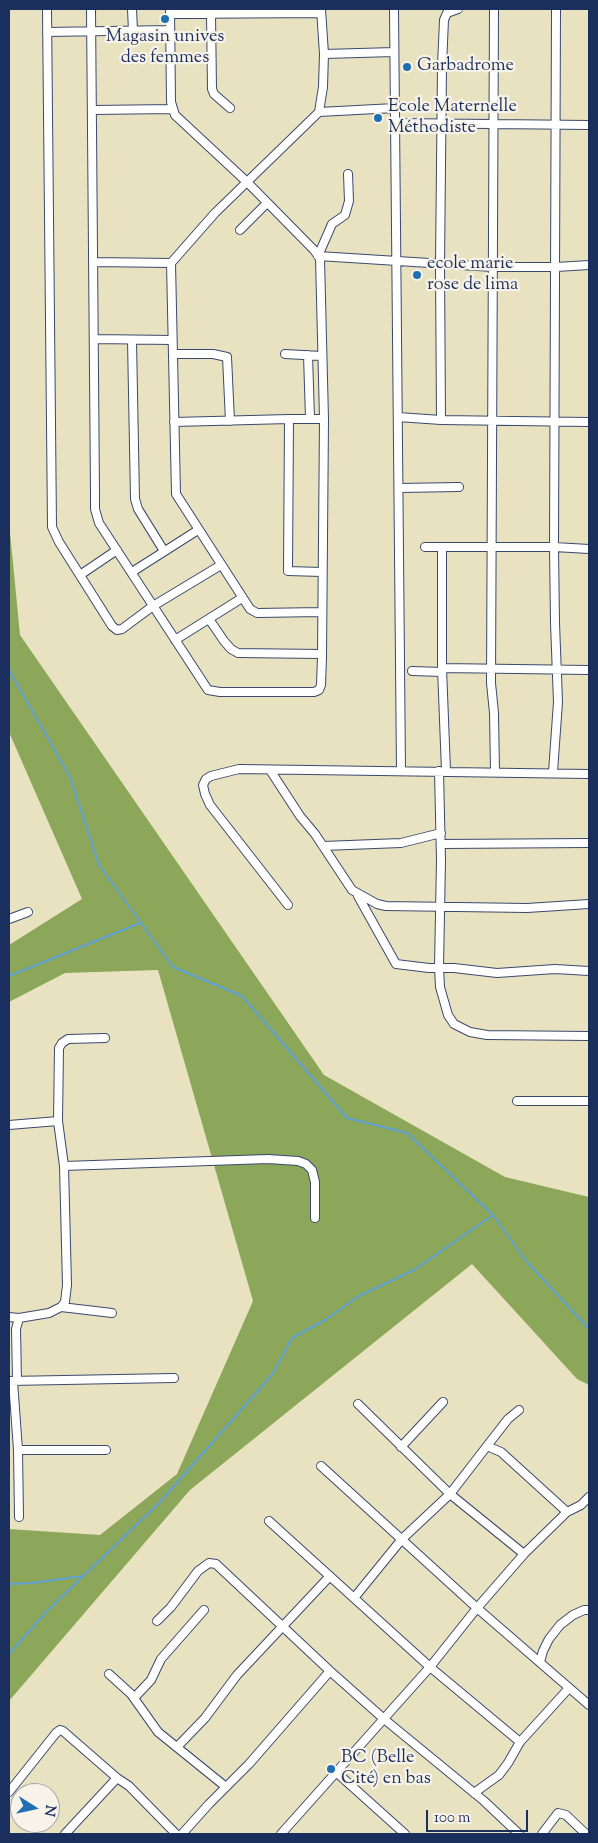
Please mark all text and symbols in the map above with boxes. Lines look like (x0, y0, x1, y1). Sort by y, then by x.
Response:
marker: Magasin unives des femmes (159, 13, 171, 25)
place label: Magasin unives des femmes (106, 27, 224, 70)
place label: Garbadrome (417, 56, 514, 78)
marker: Garbadrome (401, 61, 413, 73)
place label: Ecole Maternelle Méthodiste (388, 97, 517, 140)
marker: Ecole Maternelle Méthodiste (372, 112, 384, 124)
place label: ecole marie rose de lima (427, 254, 518, 296)
marker: ecole marie rose de lima (411, 269, 423, 281)
place label: BC (Belle Cité) en bas (341, 1748, 431, 1790)
marker: BC (Belle Cité) en bas (325, 1763, 337, 1775)
north arrow (10, 1783, 60, 1833)
scale bar (428, 1800, 530, 1832)
text: N (38, 1803, 60, 1818)
text: 100 m (434, 1808, 470, 1829)

